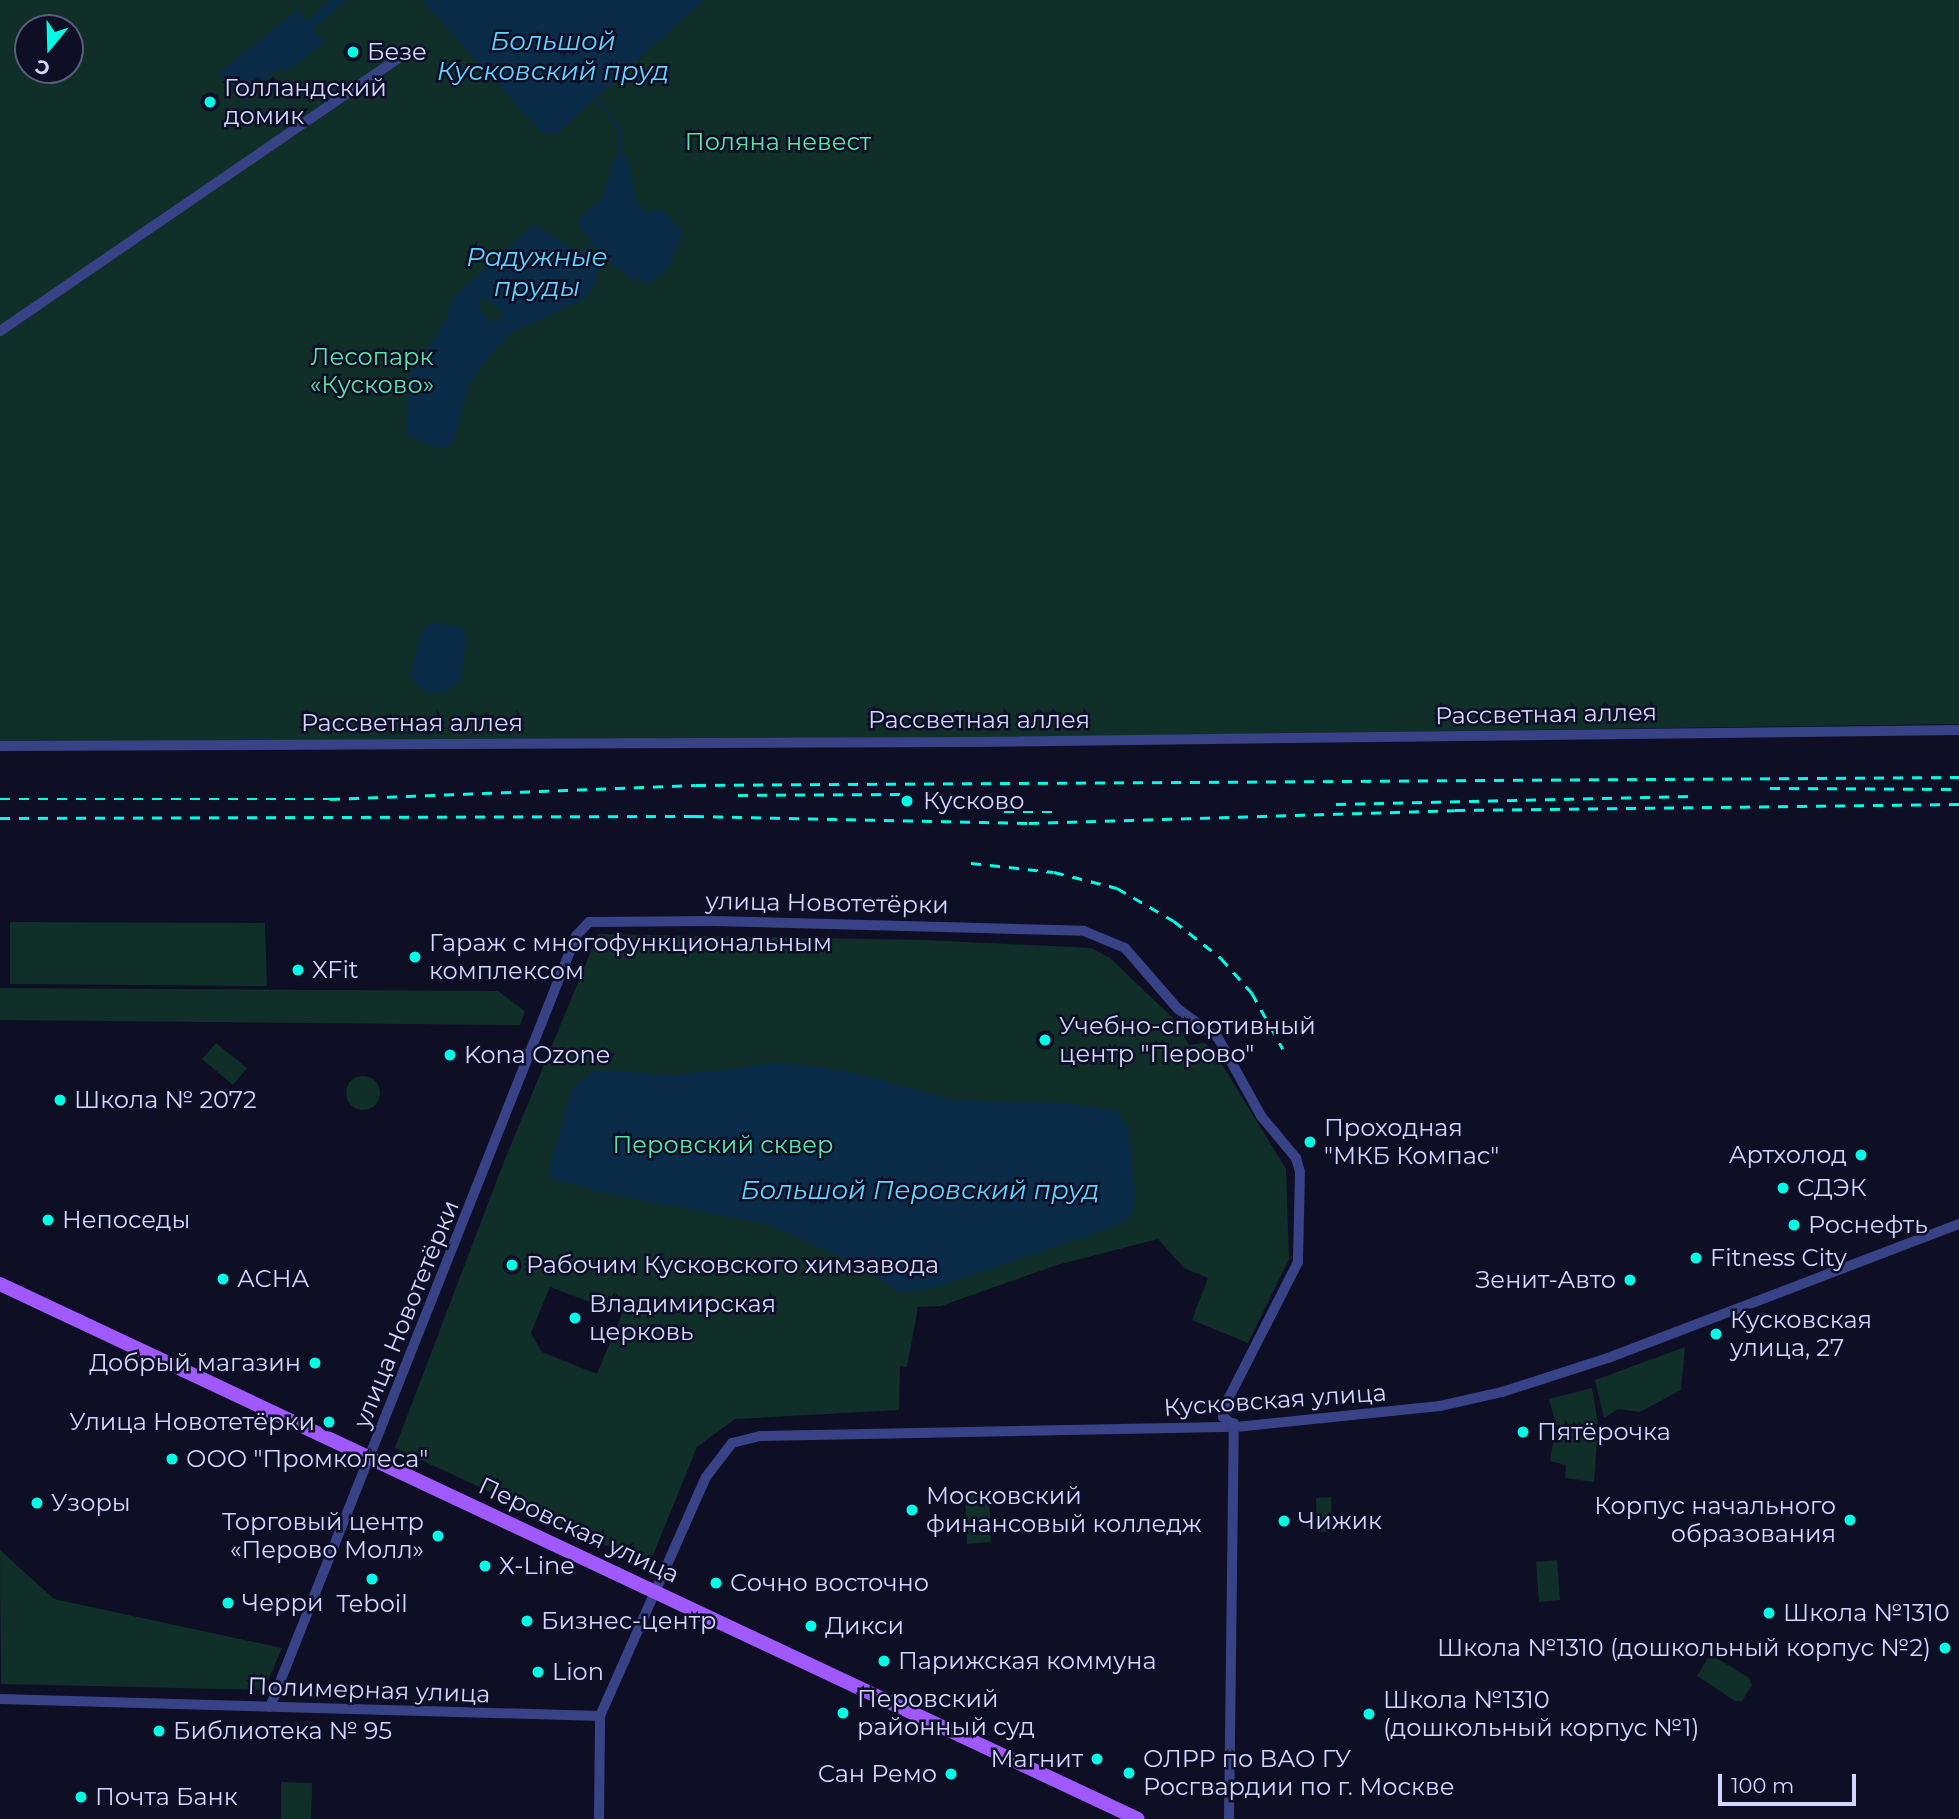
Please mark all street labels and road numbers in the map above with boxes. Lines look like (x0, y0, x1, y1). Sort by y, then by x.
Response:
street label: Рассветная аллея (1435, 698, 1657, 730)
street label: Рассветная аллея (868, 706, 1090, 734)
street label: Рассветная аллея (301, 709, 523, 737)
street label: улица Новотетёрки (705, 886, 949, 920)
street label: улица Новотетёрки (347, 1196, 465, 1432)
street label: Кусковская улица (1163, 1378, 1387, 1422)
street label: Перовская улица (474, 1471, 684, 1589)
street label: Полимерная улица (247, 1671, 491, 1709)

